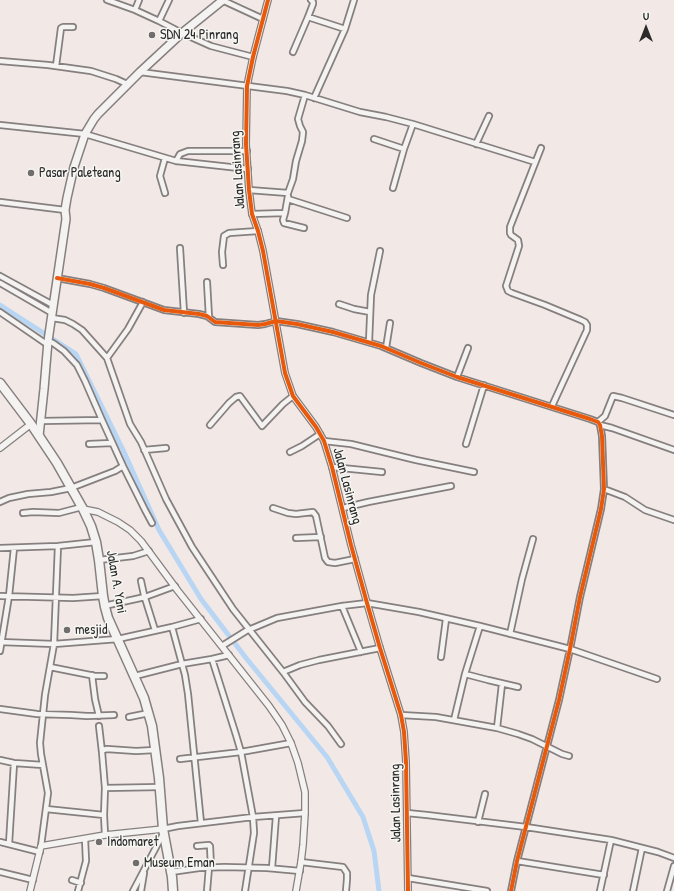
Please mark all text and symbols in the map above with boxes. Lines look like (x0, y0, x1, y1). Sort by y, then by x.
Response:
north arrow (626, 8, 666, 48)
text: U (643, 9, 649, 23)
place label: SDN 24 Pinrang (160, 27, 238, 43)
marker: SDN 24 Pinrang (147, 30, 157, 40)
street label: Jalan Lasinrang (227, 130, 249, 210)
place label: Pasar Paleteang (39, 165, 121, 181)
marker: Pasar Paleteang (26, 168, 36, 178)
street label: Jalan Lasinrang (329, 446, 365, 526)
street label: Jalan A. Yani (102, 549, 130, 615)
place label: mesjid (75, 622, 107, 638)
marker: mesjid (62, 625, 72, 635)
street label: Jalan Lasinrang (387, 764, 405, 842)
place label: Indomaret (107, 834, 159, 850)
marker: Indomaret (94, 837, 104, 847)
place label: Museum Eman (144, 855, 215, 871)
marker: Museum Eman (131, 858, 141, 868)

